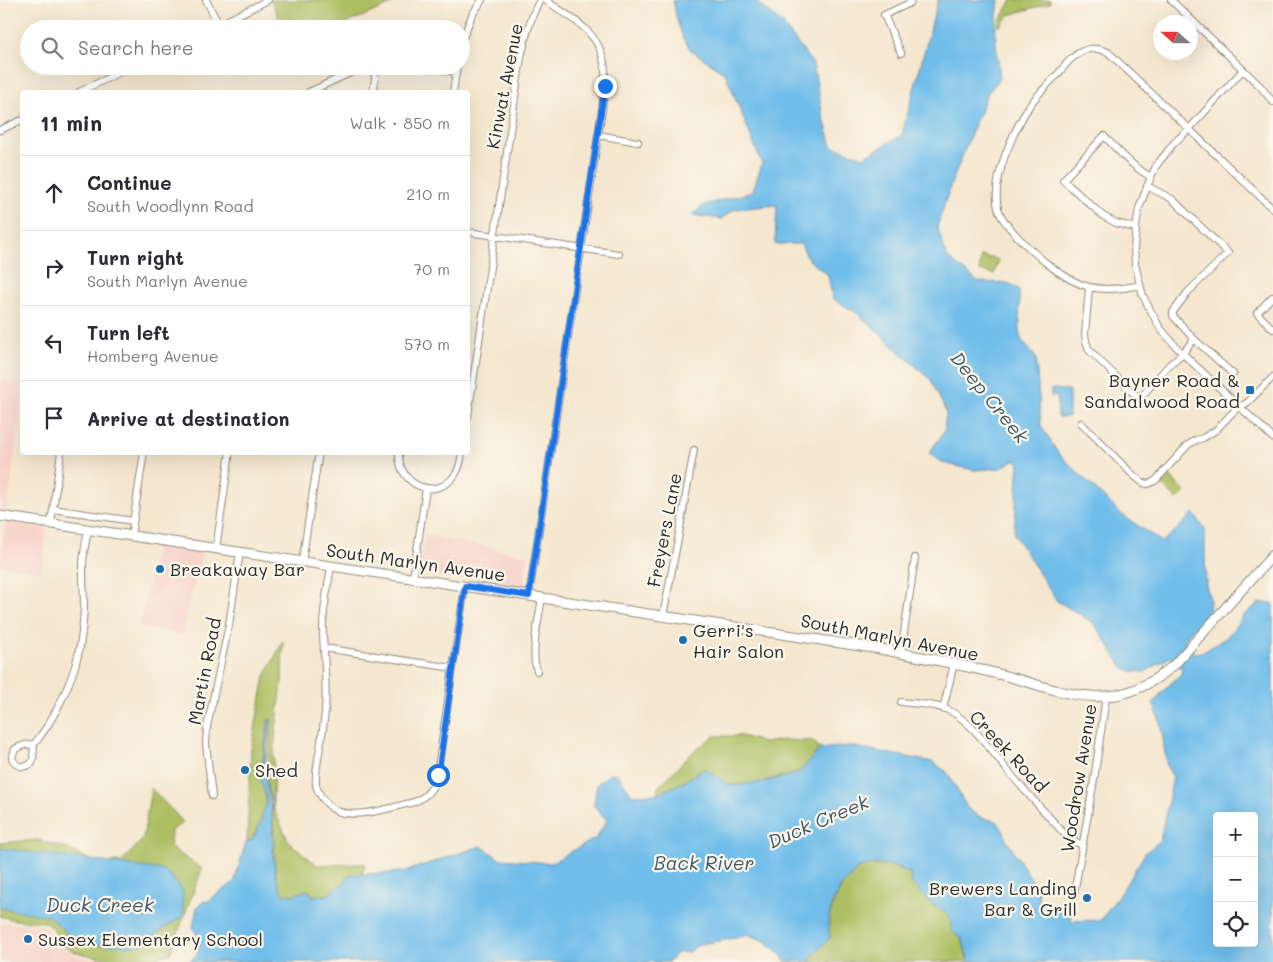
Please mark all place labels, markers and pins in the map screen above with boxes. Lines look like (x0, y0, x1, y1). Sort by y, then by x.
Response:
place label: Bayner Road & Sandalwood Road (1084, 368, 1240, 413)
marker: Bayner Road & Sandalwood Road (1244, 384, 1256, 396)
place label: Breakaway Bar (170, 557, 305, 581)
marker: Breakaway Bar (154, 563, 166, 575)
place label: Gerri's Hair Salon (693, 618, 784, 663)
marker: Gerri's Hair Salon (677, 634, 689, 646)
place label: Shed (255, 758, 298, 782)
marker: Shed (239, 764, 251, 776)
place label: Brewers Landing Bar & Grill (929, 876, 1077, 921)
marker: Brewers Landing Bar & Grill (1081, 892, 1093, 904)
place label: Sussex Elementary School (38, 927, 263, 951)
marker: Sussex Elementary School (22, 933, 34, 945)

